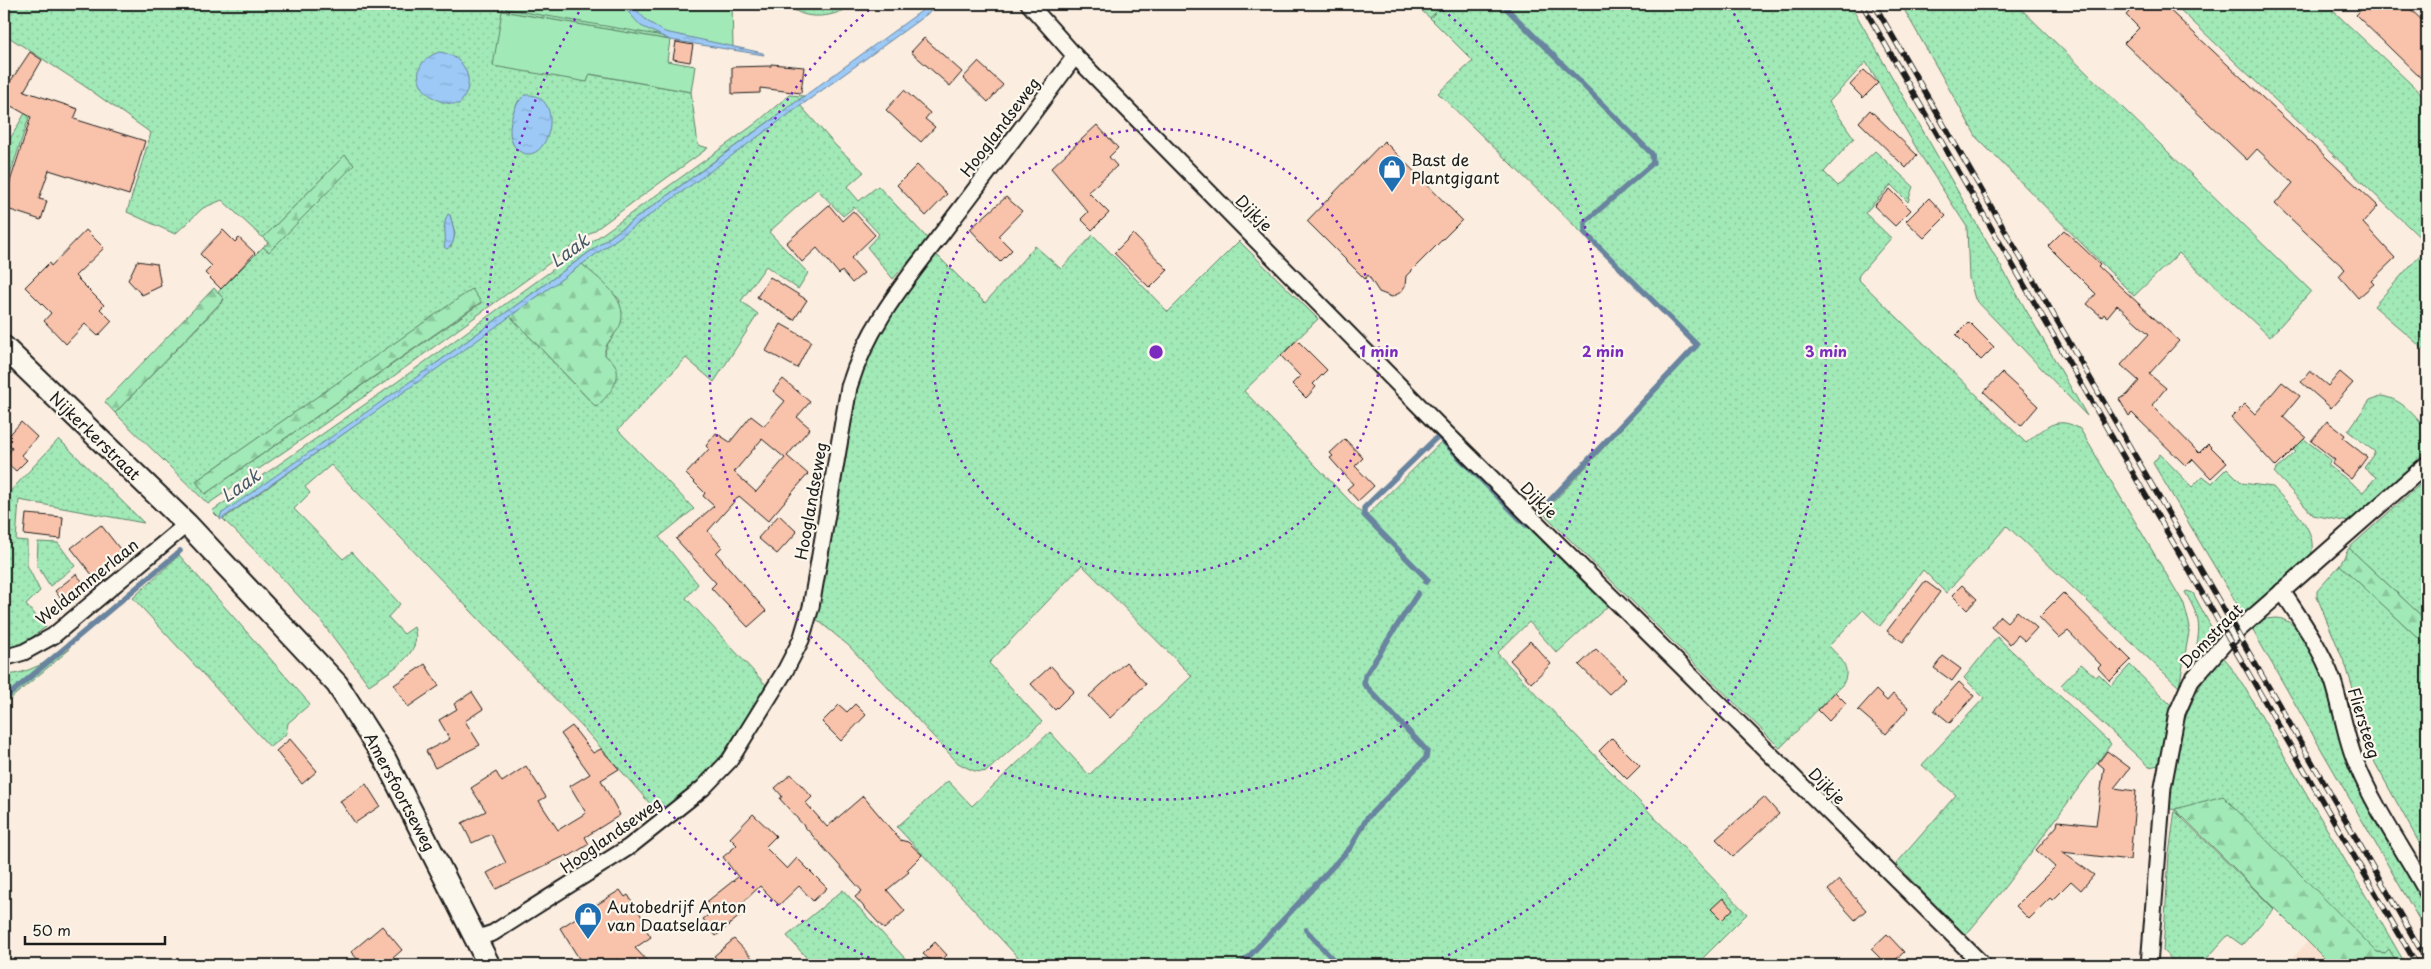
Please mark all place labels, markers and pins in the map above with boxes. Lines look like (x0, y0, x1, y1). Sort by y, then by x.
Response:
place label: Bast de Plantgigant (1411, 147, 1500, 189)
shop icon: Bast de Plantgigant (1377, 154, 1407, 193)
centre of rings (1147, 343, 1165, 361)
place label: Autobedrijf Anton van Daatselaar (607, 894, 746, 936)
shop icon: Autobedrijf Anton van Daatselaar (573, 901, 603, 940)

